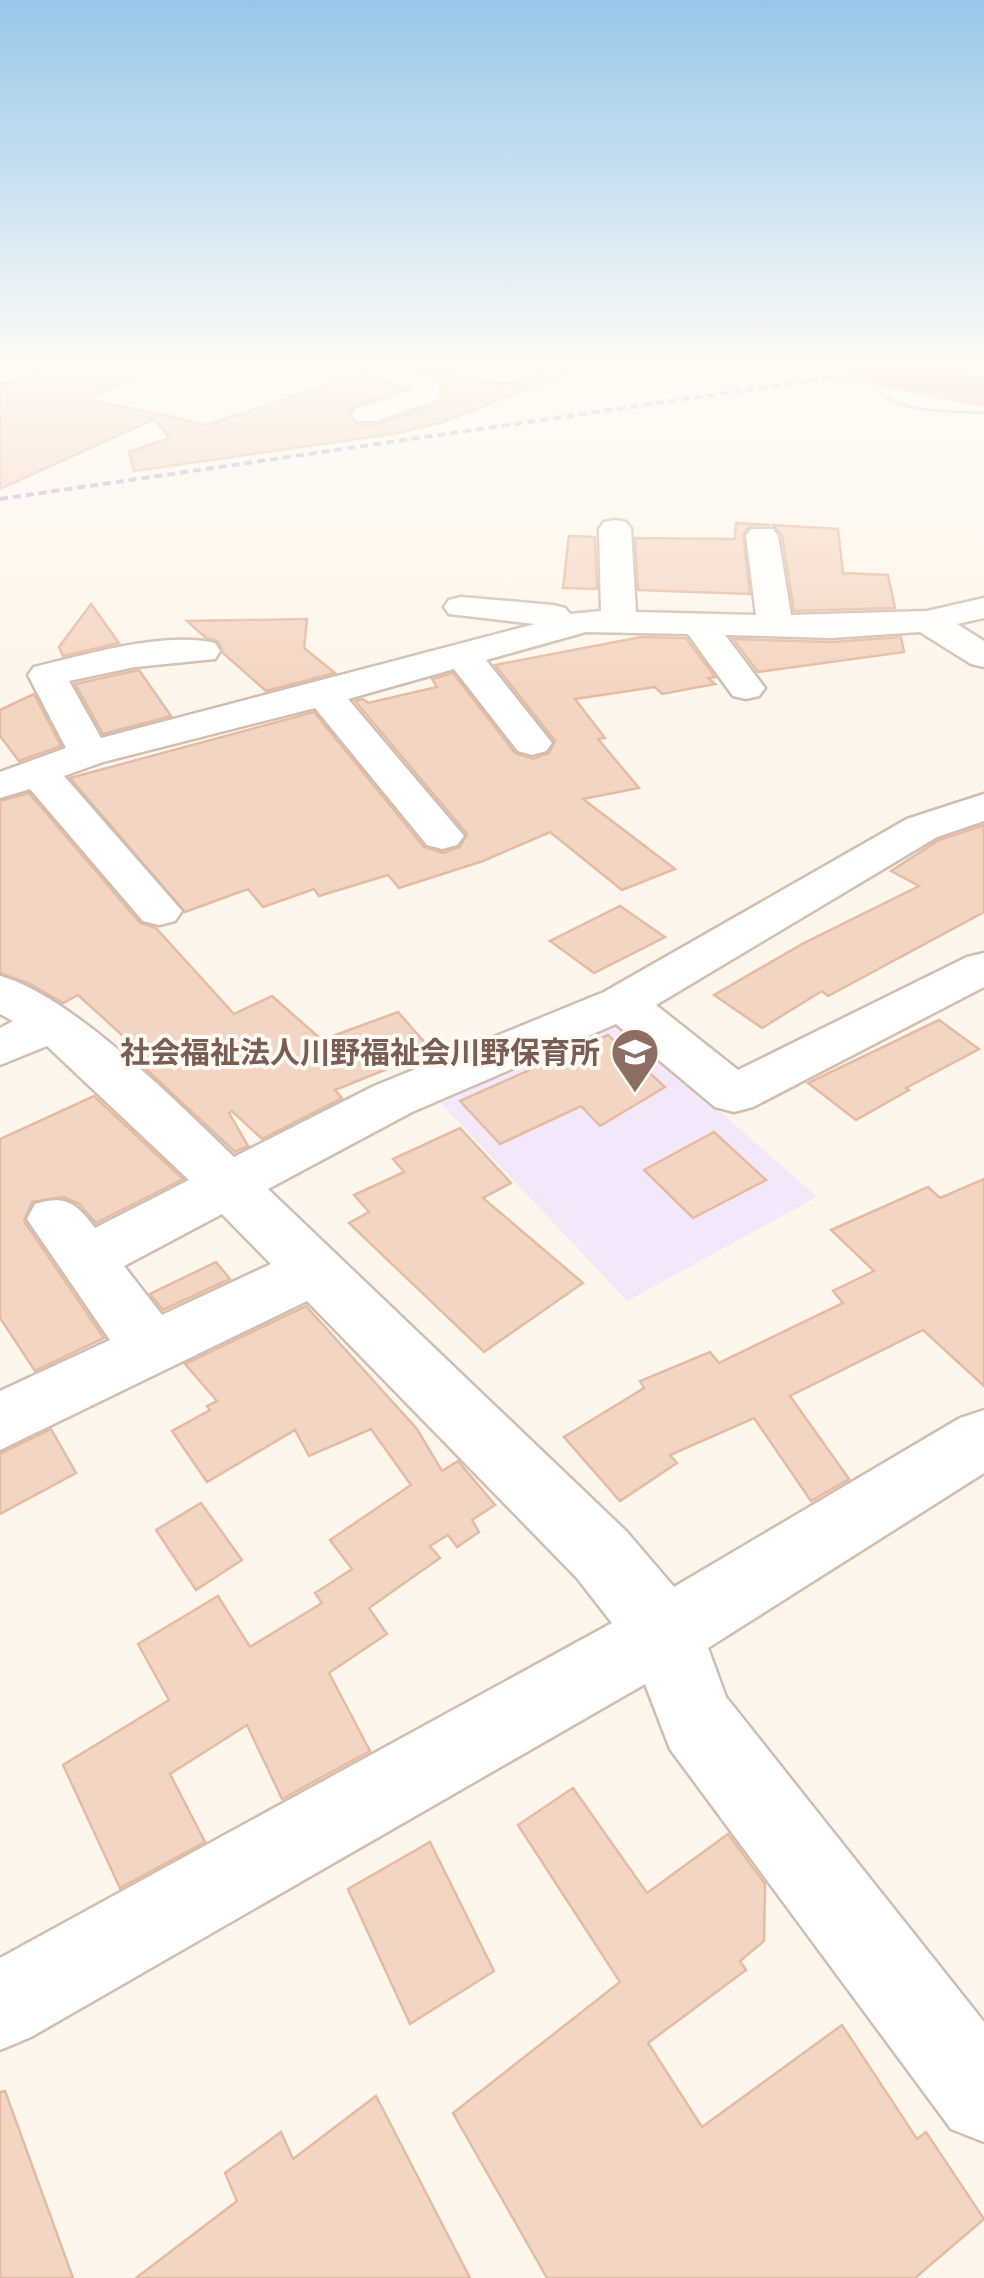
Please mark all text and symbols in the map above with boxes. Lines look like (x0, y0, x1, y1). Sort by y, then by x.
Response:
school or university icon: 社会福祉法人川野福祉会川野保育所 (609, 1026, 661, 1094)
place label: 社会福祉法人川野福祉会川野保育所 (120, 1035, 600, 1070)

